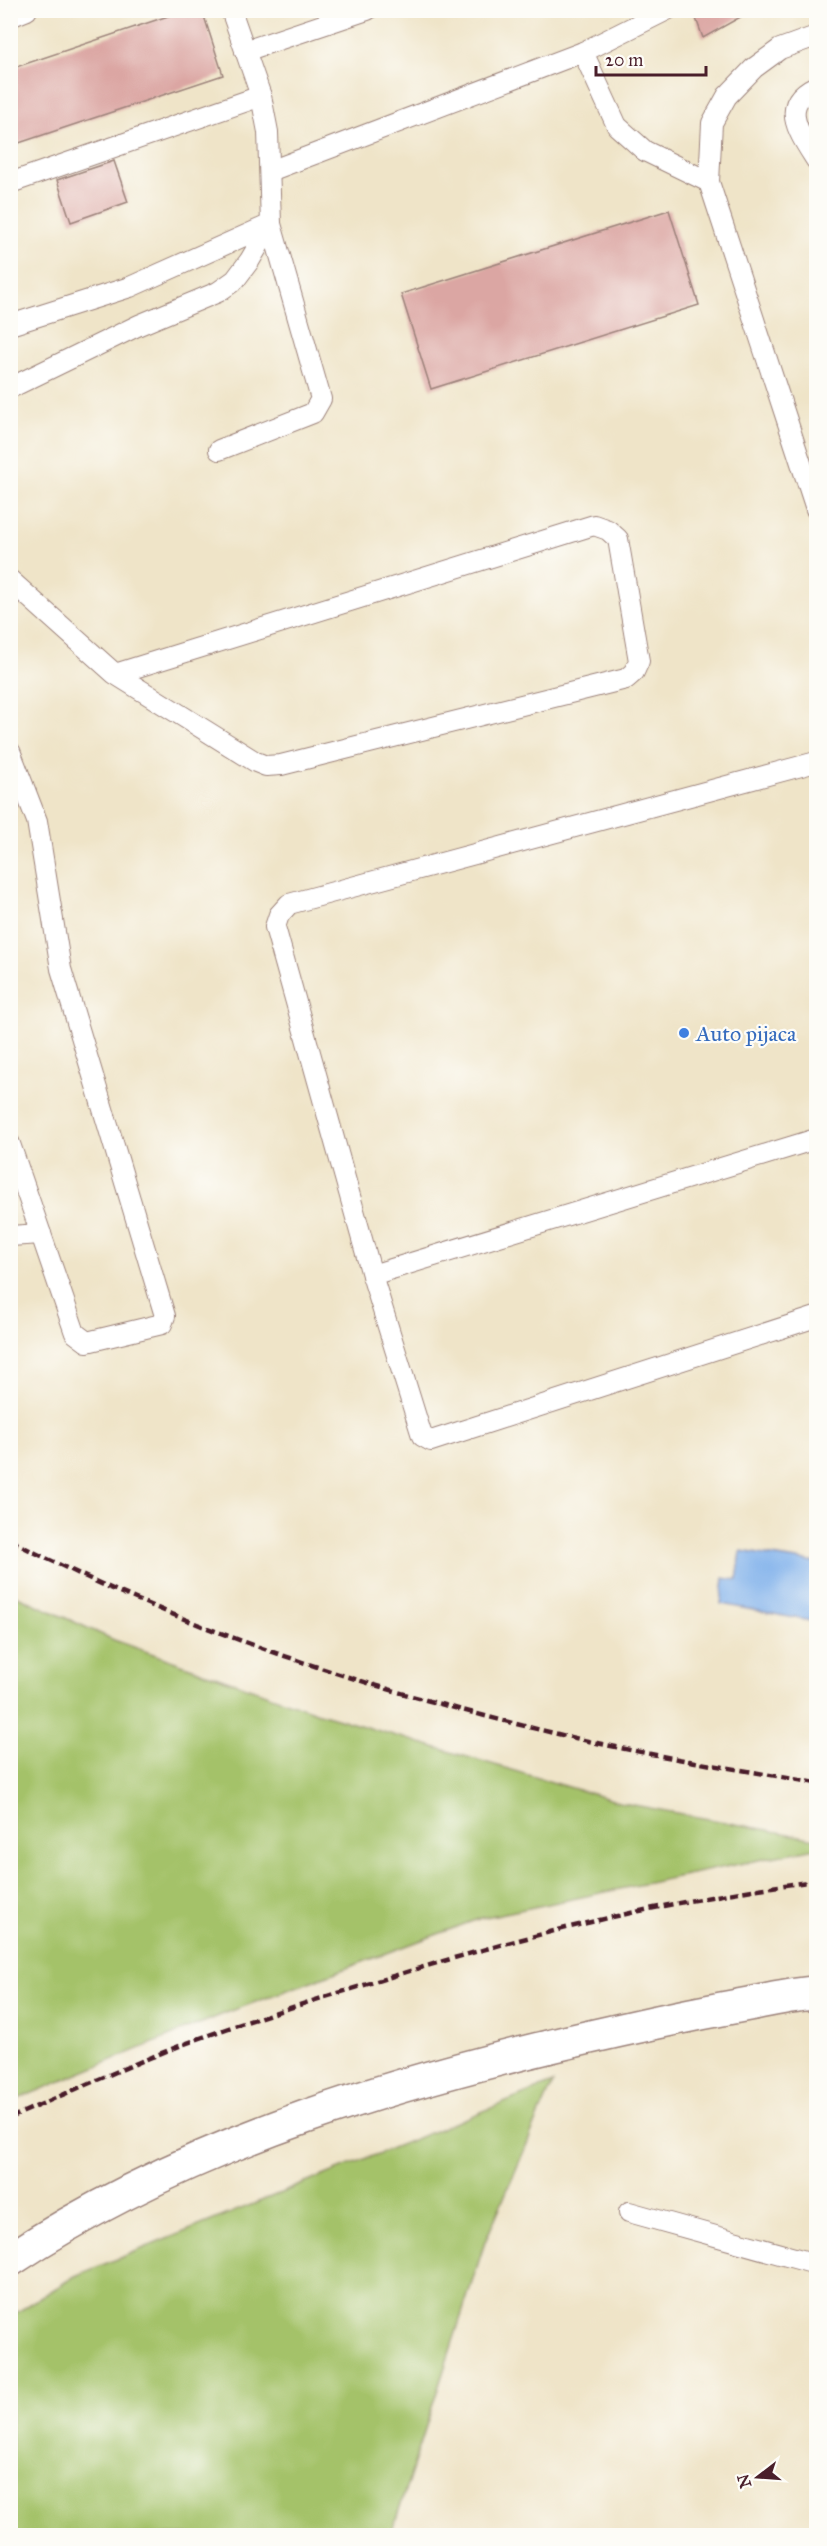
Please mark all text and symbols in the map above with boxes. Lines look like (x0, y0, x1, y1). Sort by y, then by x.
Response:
scale bar (596, 39, 706, 77)
text: 20 m (605, 49, 643, 71)
place label: Auto pijaca (695, 1020, 797, 1047)
marker: Auto pijaca (677, 1026, 691, 1040)
north arrow (728, 2447, 788, 2507)
text: N (733, 2472, 755, 2491)

